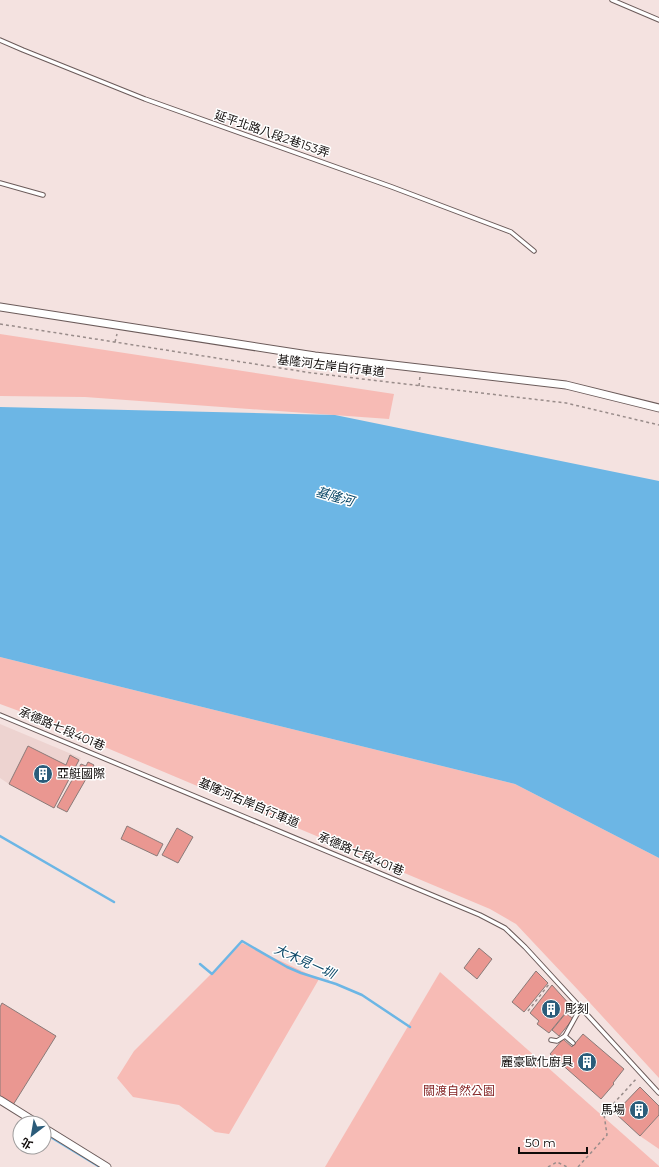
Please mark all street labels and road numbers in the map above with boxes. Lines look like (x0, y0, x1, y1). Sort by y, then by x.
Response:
street label: 延平北路八段2巷153弄 (213, 107, 332, 160)
street label: 基隆河左岸自行車道 (277, 351, 386, 380)
street label: 承德路七段401巷 (17, 704, 108, 753)
street label: 基隆河右岸自行車道 (197, 775, 302, 831)
street label: 承德路七段401巷 (316, 829, 407, 878)

